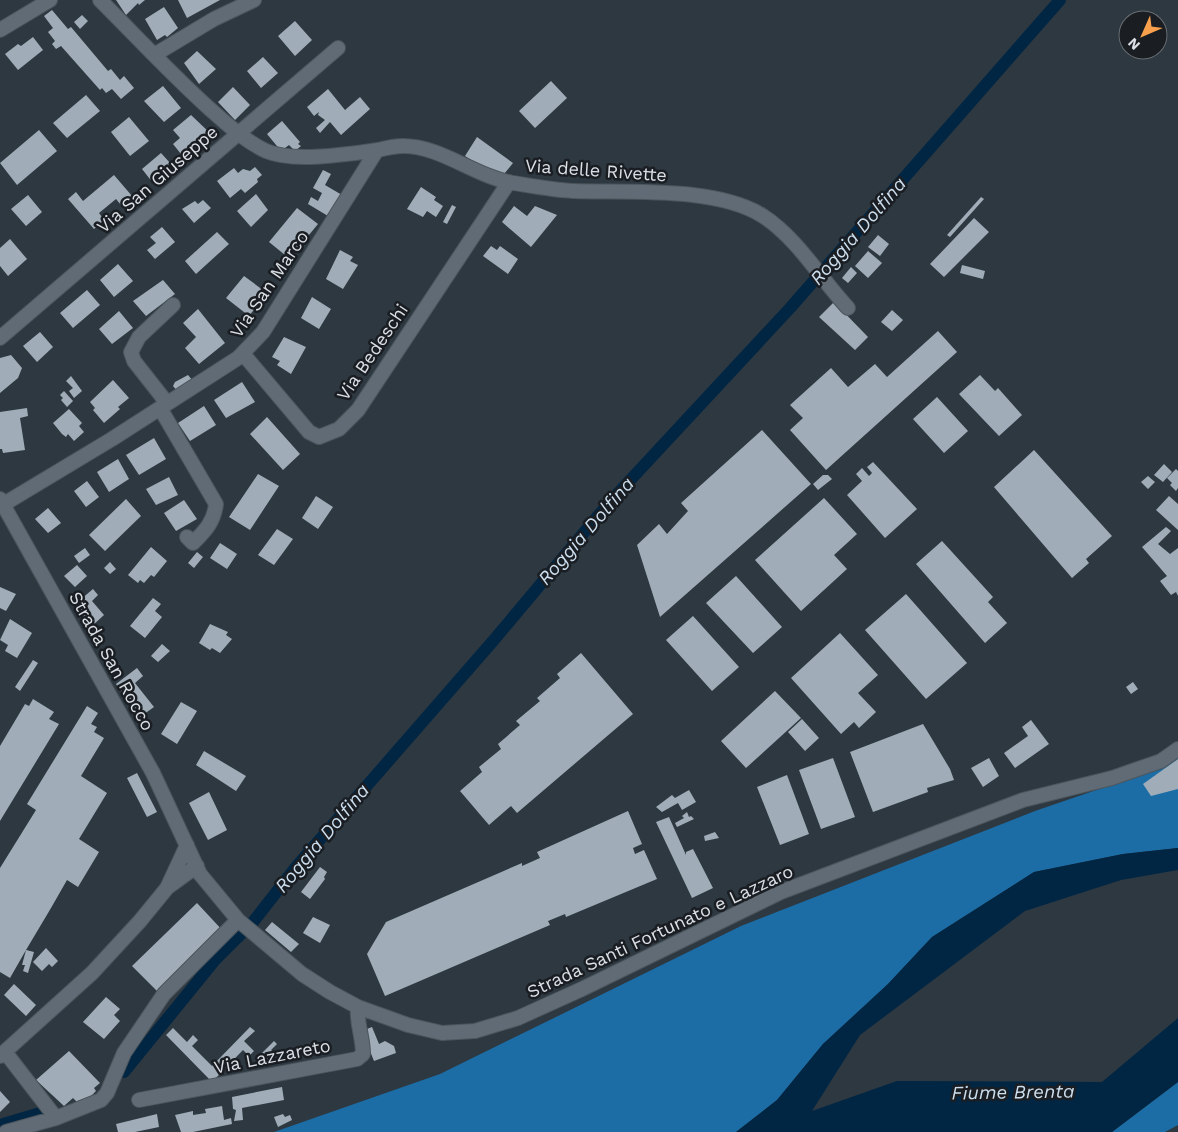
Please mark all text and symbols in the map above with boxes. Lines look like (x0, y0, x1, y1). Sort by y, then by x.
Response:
north arrow (1118, 10, 1168, 60)
text: N (1124, 35, 1143, 54)
street label: Via San Giuseppe (92, 121, 222, 237)
street label: Via delle Rivette (524, 155, 668, 185)
water label: Roggia Dolfina (805, 172, 911, 290)
street label: Via San Marco (225, 226, 313, 342)
street label: Via Bedeschi (332, 300, 412, 404)
water label: Roggia Dolfina (533, 472, 639, 590)
street label: Strada San Rocco (65, 588, 159, 734)
water label: Roggia Dolfina (270, 779, 374, 897)
street label: Strada Santi Fortunato e Lazzaro (524, 860, 796, 1002)
street label: Via Lazzareto (212, 1034, 332, 1078)
water label: Fiume Brenta (951, 1079, 1075, 1105)

